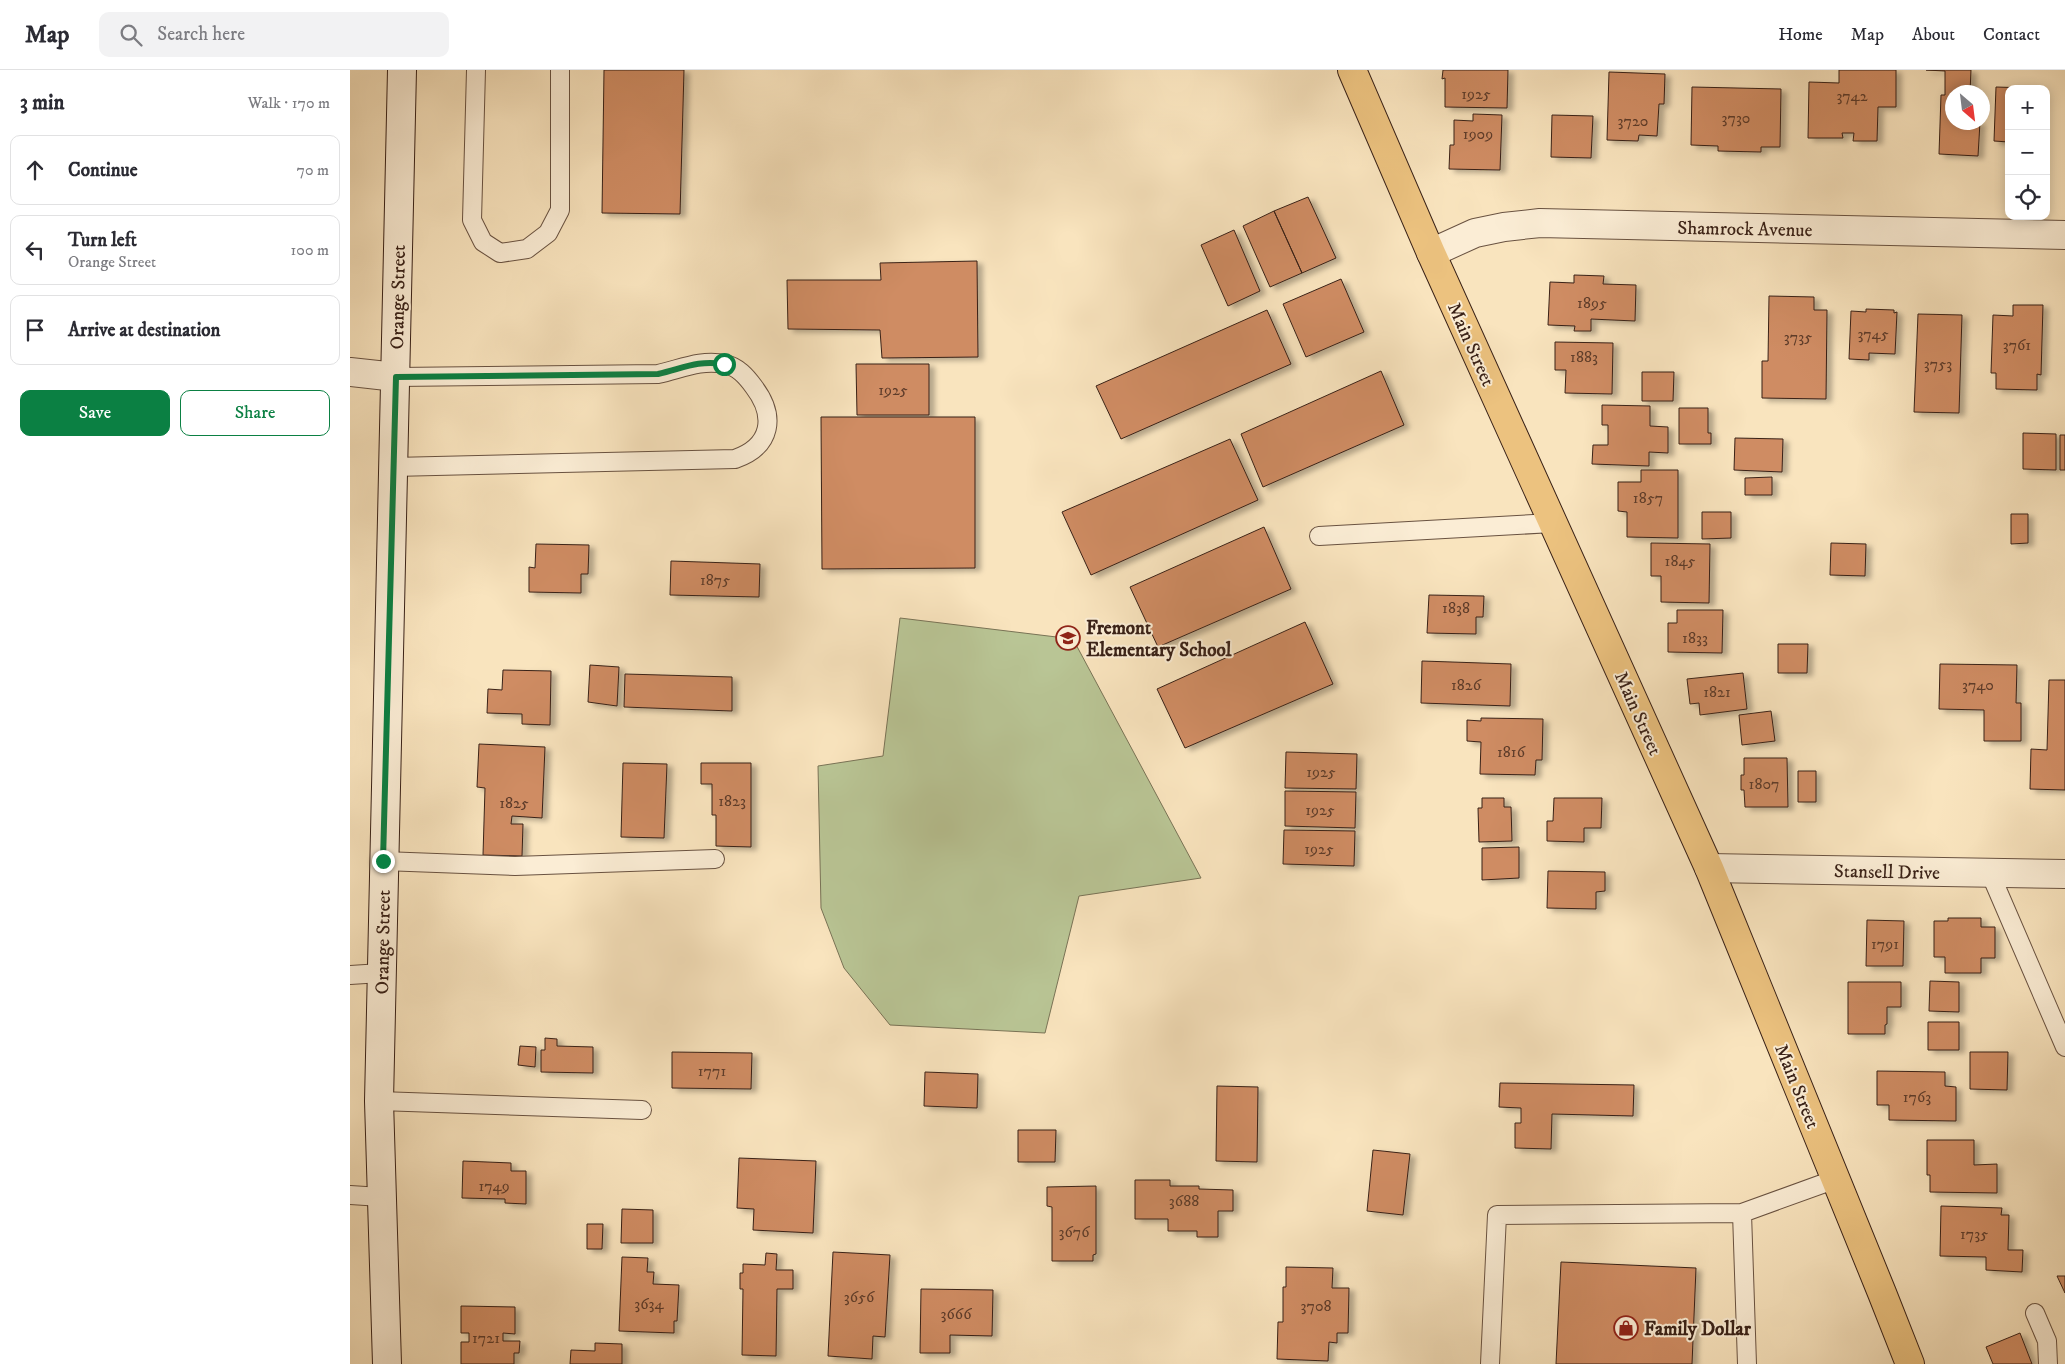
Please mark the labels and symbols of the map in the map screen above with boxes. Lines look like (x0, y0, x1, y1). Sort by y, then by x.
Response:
house number: 1925 (1461, 84, 1491, 104)
north arrow (1945, 85, 1990, 130)
house number: 3742 (1836, 86, 1868, 106)
house number: 3730 (1722, 108, 1750, 128)
house number: 3720 (1618, 111, 1648, 131)
house number: 1909 (1463, 124, 1493, 144)
street label: Shamrock Avenue (1677, 217, 1813, 242)
street label: Orange Street (386, 244, 411, 350)
house number: 1895 (1577, 293, 1607, 313)
street label: Main Street (1442, 299, 1499, 390)
house number: 3745 (1857, 324, 1889, 344)
house number: 3735 (1784, 327, 1812, 347)
house number: 3761 (2003, 335, 2031, 355)
house number: 1883 (1570, 347, 1598, 367)
route start (713, 353, 736, 376)
house number: 3753 (1924, 354, 1952, 374)
house number: 1925 (878, 380, 908, 400)
house number: 1857 (1633, 488, 1663, 508)
house number: 1845 (1665, 551, 1696, 571)
house number: 1875 (700, 570, 730, 590)
house number: 1838 (1442, 598, 1470, 618)
place label: Fremont Elementary School (1086, 617, 1232, 662)
school or university icon: Fremont Elementary School (1055, 625, 1081, 651)
house number: 1833 (1682, 628, 1708, 648)
street label: Main Street (1609, 668, 1666, 759)
house number: 1826 (1451, 675, 1482, 695)
house number: 3740 (1962, 675, 1994, 695)
house number: 1821 (1703, 682, 1731, 702)
house number: 1816 (1497, 742, 1526, 762)
house number: 1925 (1306, 762, 1336, 782)
house number: 1807 (1749, 774, 1779, 794)
house number: 1823 (718, 791, 746, 811)
house number: 1825 (499, 793, 529, 813)
house number: 1925 (1305, 800, 1335, 820)
house number: 1925 (1304, 839, 1334, 859)
route end (372, 850, 395, 873)
street label: Stansell Drive (1834, 860, 1940, 885)
street label: Orange Street (371, 889, 396, 995)
house number: 1791 (1871, 934, 1899, 954)
street label: Main Street (1769, 1041, 1824, 1132)
house number: 1771 (698, 1061, 726, 1081)
house number: 1763 (1903, 1087, 1931, 1107)
house number: 1749 (478, 1176, 510, 1196)
house number: 3688 (1169, 1191, 1199, 1211)
house number: 3676 (1059, 1222, 1090, 1242)
house number: 1735 (1960, 1224, 1988, 1244)
house number: 3656 (844, 1287, 875, 1307)
house number: 3634 (634, 1294, 665, 1314)
house number: 3708 (1300, 1296, 1332, 1316)
house number: 3666 (941, 1304, 972, 1324)
shop icon: Family Dollar (1613, 1315, 1639, 1341)
place label: Family Dollar (1644, 1318, 1752, 1341)
house number: 1721 (472, 1328, 500, 1348)

